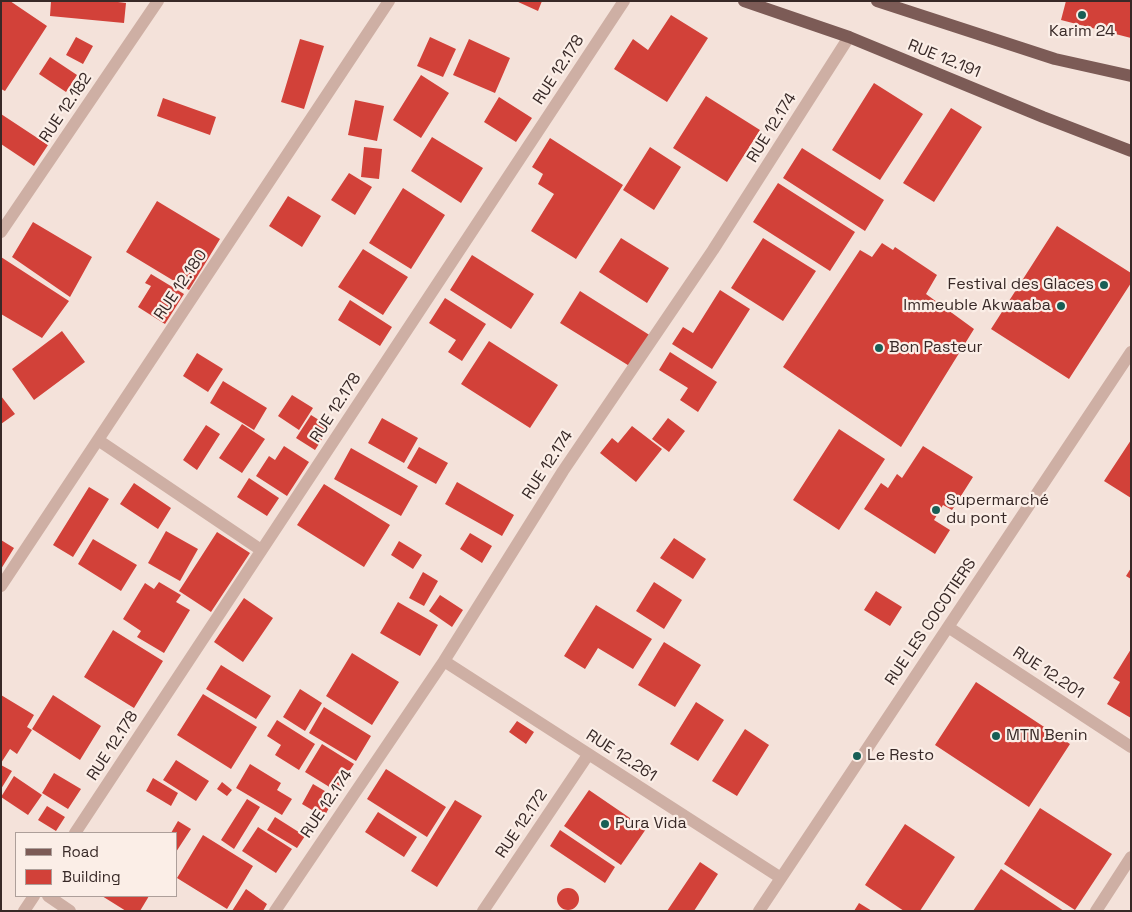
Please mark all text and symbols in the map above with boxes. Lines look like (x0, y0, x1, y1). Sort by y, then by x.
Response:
marker: Karim 24 (1076, 9, 1088, 21)
place label: Karim 24 (1049, 22, 1115, 42)
street label: RUE 12.178 (529, 32, 589, 108)
street label: RUE 12.191 (905, 36, 983, 82)
street label: RUE 12.182 (36, 70, 96, 146)
street label: RUE 12.174 (743, 90, 801, 166)
street label: RUE 12.180 (151, 246, 211, 324)
place label: Festival des Glaces (948, 275, 1094, 295)
marker: Festival des Glaces (1098, 279, 1110, 291)
place label: Immeuble Akwaaba (903, 296, 1051, 316)
marker: Immeuble Akwaaba (1055, 300, 1067, 312)
place label: Bon Pasteur (889, 338, 983, 358)
marker: Bon Pasteur (873, 342, 885, 354)
street label: RUE 12.178 (306, 370, 366, 446)
street label: RUE 12.174 (519, 427, 577, 503)
place label: Supermarché du pont (946, 491, 1049, 529)
marker: Supermarché du pont (930, 504, 942, 516)
street label: RUE LES COCOTIERS (881, 555, 981, 689)
street label: RUE 12.201 (1009, 643, 1087, 703)
street label: RUE 12.178 (83, 708, 143, 784)
street label: RUE 12.261 (582, 726, 660, 786)
place label: MTN Benin (1006, 726, 1088, 746)
marker: MTN Benin (990, 730, 1002, 742)
place label: Le Resto (867, 746, 934, 766)
marker: Le Resto (851, 750, 863, 762)
street label: RUE 12.174 (297, 766, 357, 842)
street label: RUE 12.172 (492, 786, 552, 862)
place label: Pura Vida (615, 814, 687, 834)
marker: Pura Vida (599, 818, 611, 830)
legend (15, 832, 178, 897)
text: Road (62, 842, 99, 861)
text: Building (62, 867, 121, 886)

